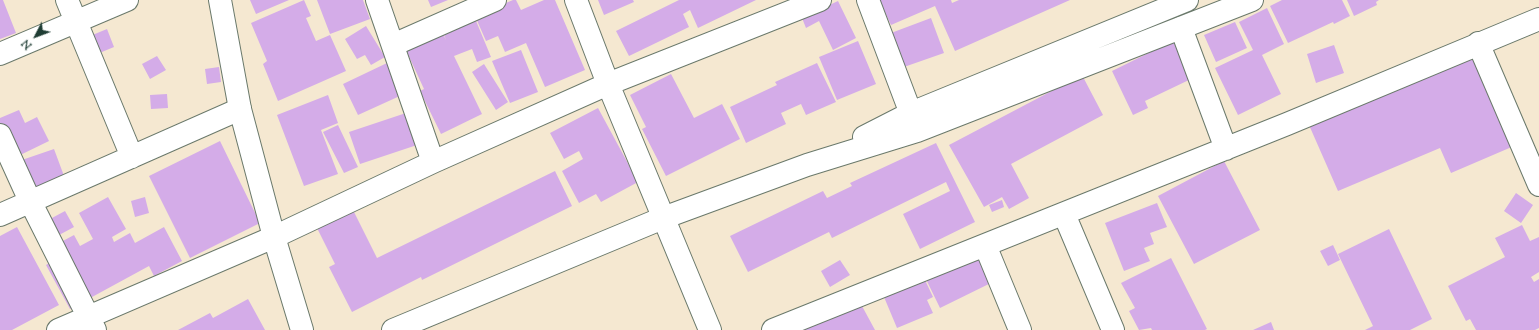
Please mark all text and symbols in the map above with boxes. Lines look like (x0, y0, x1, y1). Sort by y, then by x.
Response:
north arrow (16, 16, 56, 56)
text: N (18, 35, 36, 53)

